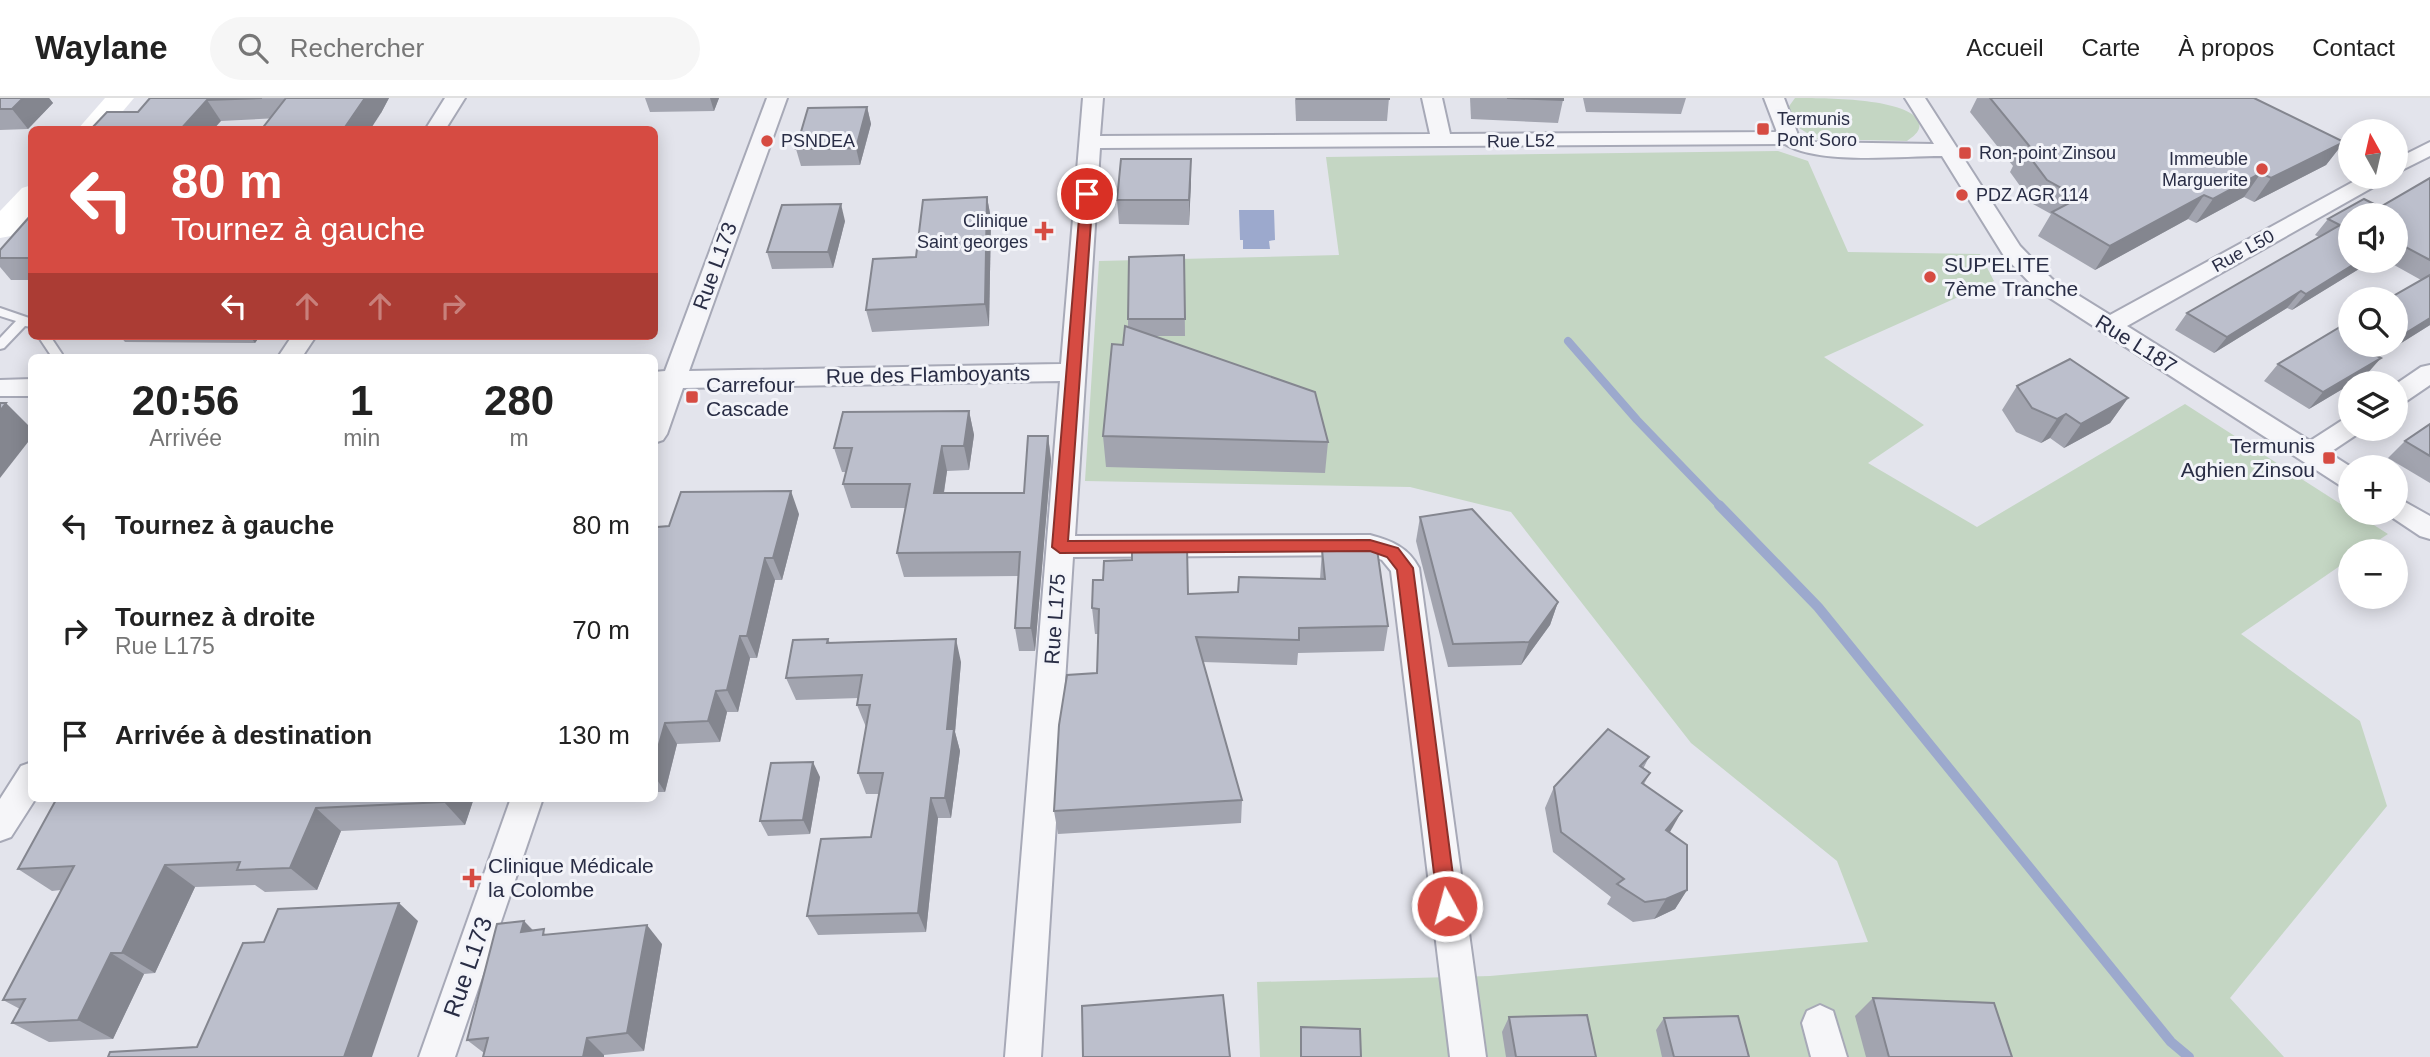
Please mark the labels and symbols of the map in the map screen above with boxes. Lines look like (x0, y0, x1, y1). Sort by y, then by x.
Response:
place label: Termunis Pont Soro (1777, 109, 1857, 150)
north arrow (2338, 119, 2408, 189)
marker: Termunis Pont Soro (1755, 121, 1771, 137)
street label: Rue L52 (1487, 130, 1555, 152)
place label: PSNDEA (781, 131, 855, 151)
marker: PSNDEA (759, 133, 775, 149)
place label: Ron-point Zinsou (1979, 143, 2116, 163)
marker: Ron-point Zinsou (1957, 145, 1973, 161)
place label: Immeuble Marguerite (2162, 149, 2248, 190)
marker: Immeuble Marguerite (2254, 161, 2270, 177)
pin (1057, 164, 1117, 224)
place label: PDZ AGR 114 (1976, 185, 2089, 205)
marker: PDZ AGR 114 (1954, 187, 1970, 203)
place label: Clinique Saint georges (917, 211, 1028, 252)
street label: Rue L173 (688, 219, 741, 313)
marker: Clinique Saint georges (1034, 221, 1054, 241)
street label: Rue L50 (2208, 226, 2278, 276)
place label: SUP'ELITE 7ème Tranche (1944, 253, 2078, 300)
marker: SUP'ELITE 7ème Tranche (1922, 269, 1938, 285)
street label: Rue L187 (2092, 310, 2181, 377)
street label: Rue des Flamboyants (826, 361, 1030, 388)
place label: Carrefour Cascade (706, 373, 795, 420)
marker: Carrefour Cascade (684, 389, 700, 405)
place label: Termunis Aghien Zinsou (2181, 434, 2315, 481)
marker: Termunis Aghien Zinsou (2321, 450, 2337, 466)
street label: Rue L175 (1040, 573, 1069, 665)
place label: Clinique Médicale la Colombe (488, 854, 654, 901)
marker: Clinique Médicale la Colombe (462, 868, 482, 888)
position arrow (1410, 869, 1484, 943)
street label: Rue L173 (438, 913, 497, 1020)

